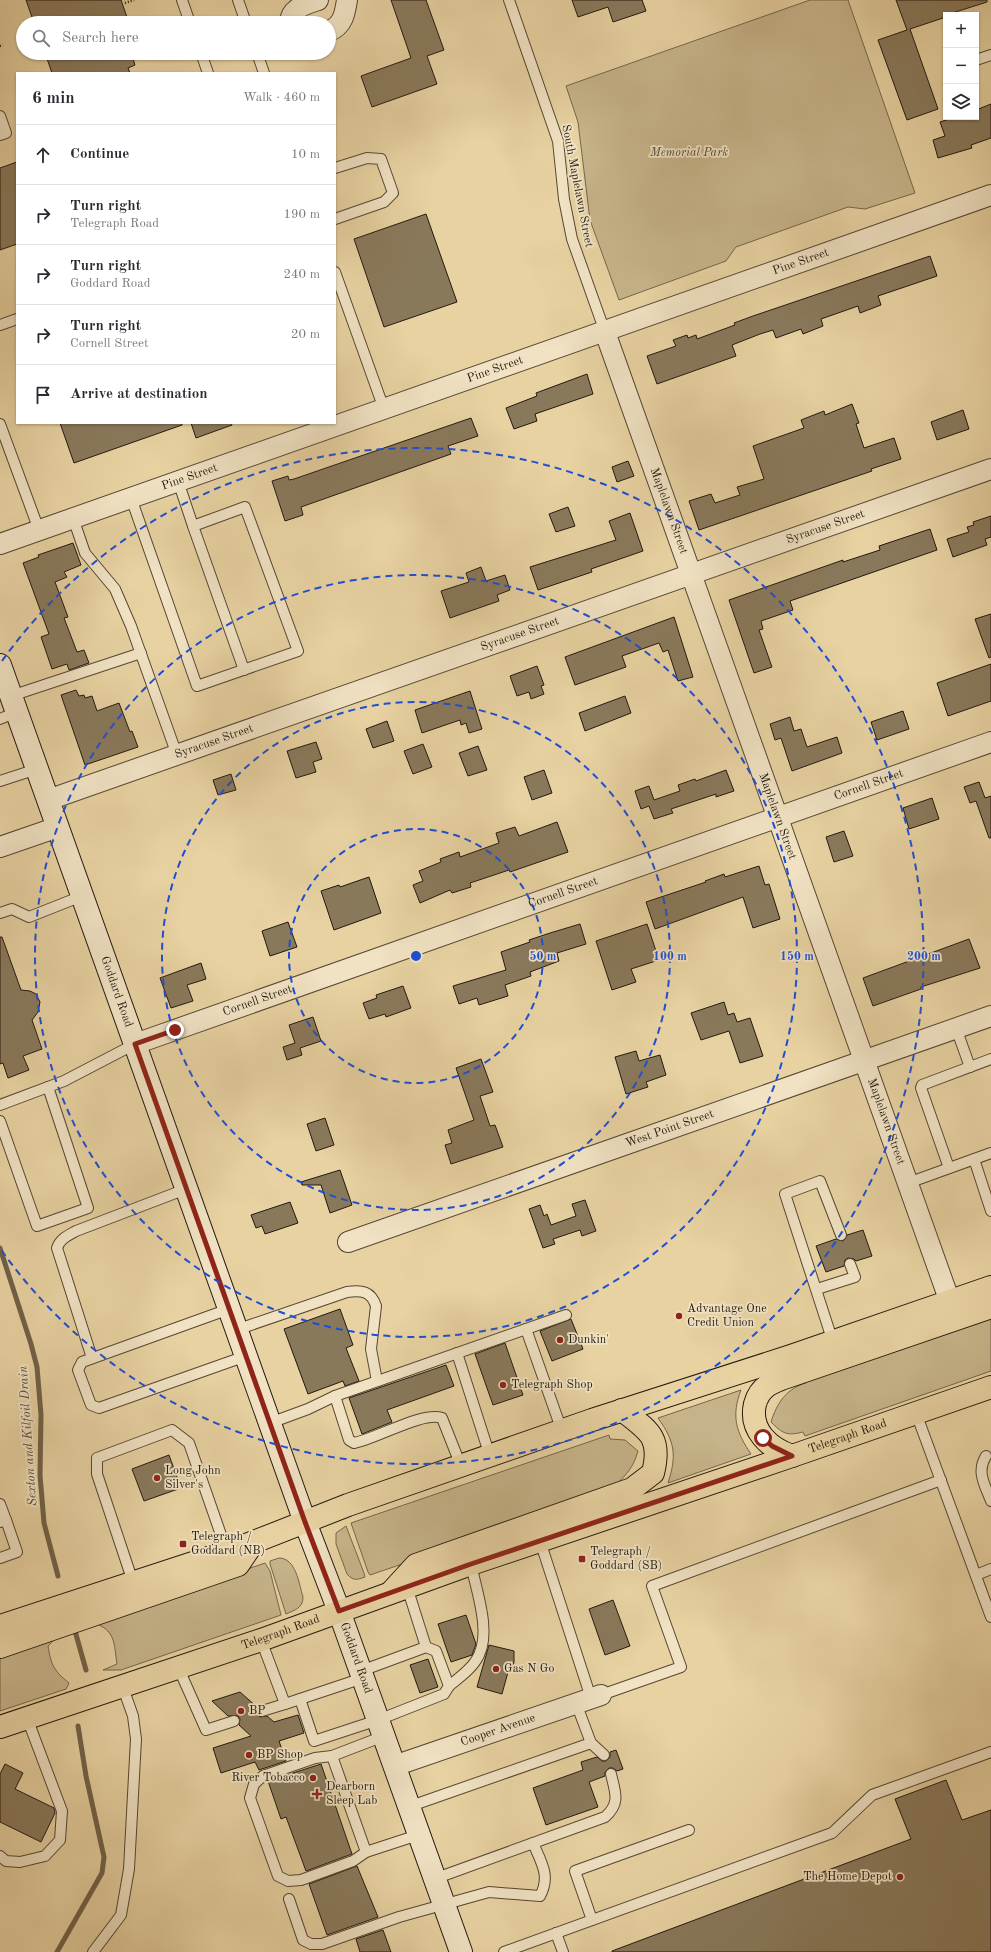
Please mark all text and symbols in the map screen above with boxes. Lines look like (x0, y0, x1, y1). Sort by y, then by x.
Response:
map controls (943, 12, 979, 120)
button: + (943, 12, 979, 48)
search box (16, 16, 336, 60)
icon: search (30, 27, 52, 49)
text: Search here (62, 31, 139, 46)
button: − (943, 48, 979, 84)
button: layers (943, 84, 979, 120)
text: 6 min (32, 90, 75, 107)
text: Walk · 460 m (243, 91, 320, 104)
street label: South Maplelawn Street (559, 124, 595, 248)
icon: ahead (32, 144, 54, 166)
text: Continue (70, 147, 129, 162)
park label: Memorial Park (649, 147, 728, 159)
text: 10 m (291, 148, 320, 161)
text: Turn right (70, 199, 141, 214)
icon: right (32, 204, 54, 226)
text: 190 m (283, 208, 320, 221)
text: Telegraph Road (70, 217, 159, 230)
street label: Pine Street (771, 247, 830, 277)
text: Turn right (70, 259, 141, 274)
icon: right (32, 264, 54, 286)
text: 240 m (283, 268, 320, 281)
text: Goddard Road (70, 277, 151, 290)
text: Turn right (70, 319, 141, 334)
icon: right (32, 324, 54, 346)
text: 20 m (291, 328, 320, 341)
text: Cornell Street (70, 337, 149, 350)
street label: Pine Street (466, 354, 525, 385)
icon: arrive (32, 384, 54, 406)
text: Arrive at destination (70, 387, 208, 402)
street label: Pine Street (160, 462, 219, 493)
street label: Maplelawn Street (648, 466, 690, 556)
street label: Syracuse Street (785, 508, 866, 546)
street label: Syracuse Street (479, 615, 561, 654)
street label: Syracuse Street (173, 722, 255, 761)
street label: Cornell Street (832, 767, 905, 803)
street label: Maplelawn Street (756, 771, 798, 861)
street label: Cornell Street (527, 875, 599, 911)
centre of rings (409, 949, 423, 963)
text: 50 m (530, 950, 557, 963)
text: 150 m (780, 950, 814, 963)
text: 100 m (653, 951, 687, 963)
text: 200 m (907, 951, 941, 963)
street label: Goddard Road (98, 955, 134, 1029)
street label: Cornell Street (221, 983, 294, 1018)
route end (166, 1021, 184, 1039)
street label: Maplelawn Street (865, 1077, 907, 1166)
street label: West Point Street (624, 1108, 715, 1150)
place label: Advantage One Credit Union (687, 1303, 767, 1329)
marker: Advantage One Credit Union (674, 1311, 684, 1321)
place label: Dunkin' (568, 1334, 609, 1346)
marker: Dunkin' (555, 1335, 565, 1345)
water label: Sexton and Kilfoil Drain (17, 1365, 39, 1507)
place label: Telegraph Shop (511, 1379, 593, 1391)
marker: Telegraph Shop (498, 1380, 508, 1390)
street label: Telegraph Road (807, 1418, 888, 1456)
route start (754, 1429, 772, 1447)
place label: Long John Silver's (165, 1465, 221, 1491)
marker: Long John Silver's (152, 1473, 162, 1483)
place label: Telegraph / Goddard (NB) (191, 1531, 265, 1557)
marker: Telegraph / Goddard (NB) (178, 1539, 188, 1549)
place label: Telegraph / Goddard (SB) (590, 1546, 662, 1572)
marker: Telegraph / Goddard (SB) (577, 1554, 587, 1564)
street label: Telegraph Road (240, 1613, 321, 1652)
street label: Goddard Road (338, 1621, 374, 1695)
place label: Gas N Go (504, 1663, 554, 1675)
marker: Gas N Go (491, 1664, 501, 1674)
place label: BP (249, 1705, 265, 1717)
marker: BP (236, 1706, 246, 1716)
street label: Cooper Avenue (459, 1712, 537, 1749)
place label: BP Shop (257, 1749, 303, 1761)
marker: BP Shop (244, 1750, 254, 1760)
place label: River Tobacco (231, 1772, 305, 1784)
marker: River Tobacco (308, 1773, 318, 1783)
place label: Dearborn Sleep Lab (326, 1781, 377, 1807)
marker: Dearborn Sleep Lab (311, 1788, 323, 1800)
place label: The Home Depot (803, 1871, 892, 1883)
marker: The Home Depot (895, 1872, 905, 1882)

